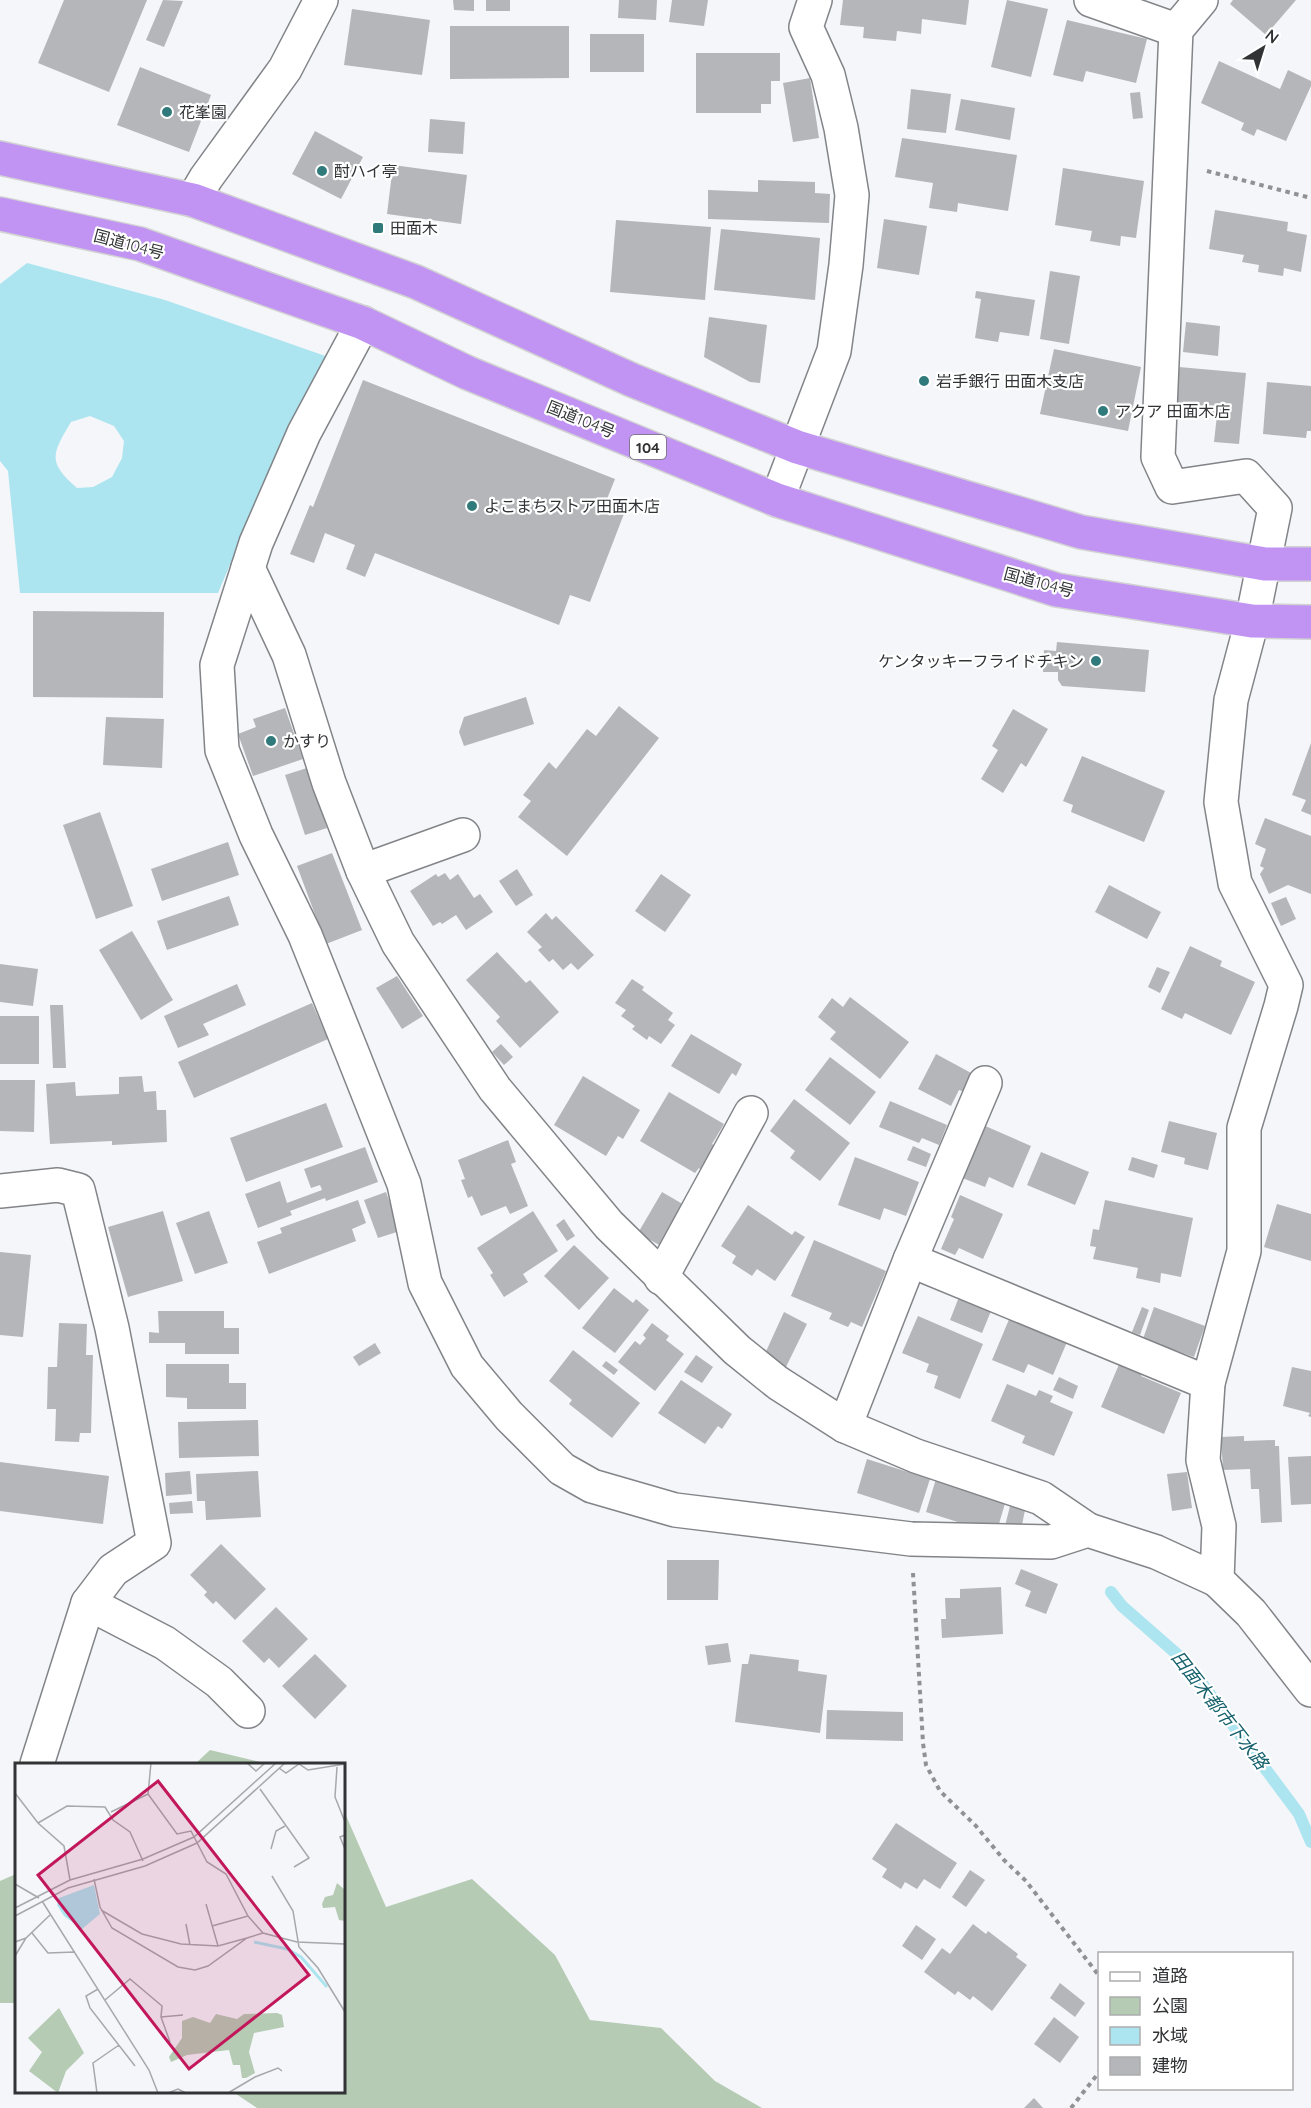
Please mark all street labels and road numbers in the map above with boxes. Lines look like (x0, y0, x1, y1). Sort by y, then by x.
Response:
street label: 国道104号 (92, 225, 166, 263)
street label: 国道104号 (544, 396, 618, 442)
road number: 104 (630, 435, 666, 459)
street label: 国道104号 (1002, 563, 1076, 601)

